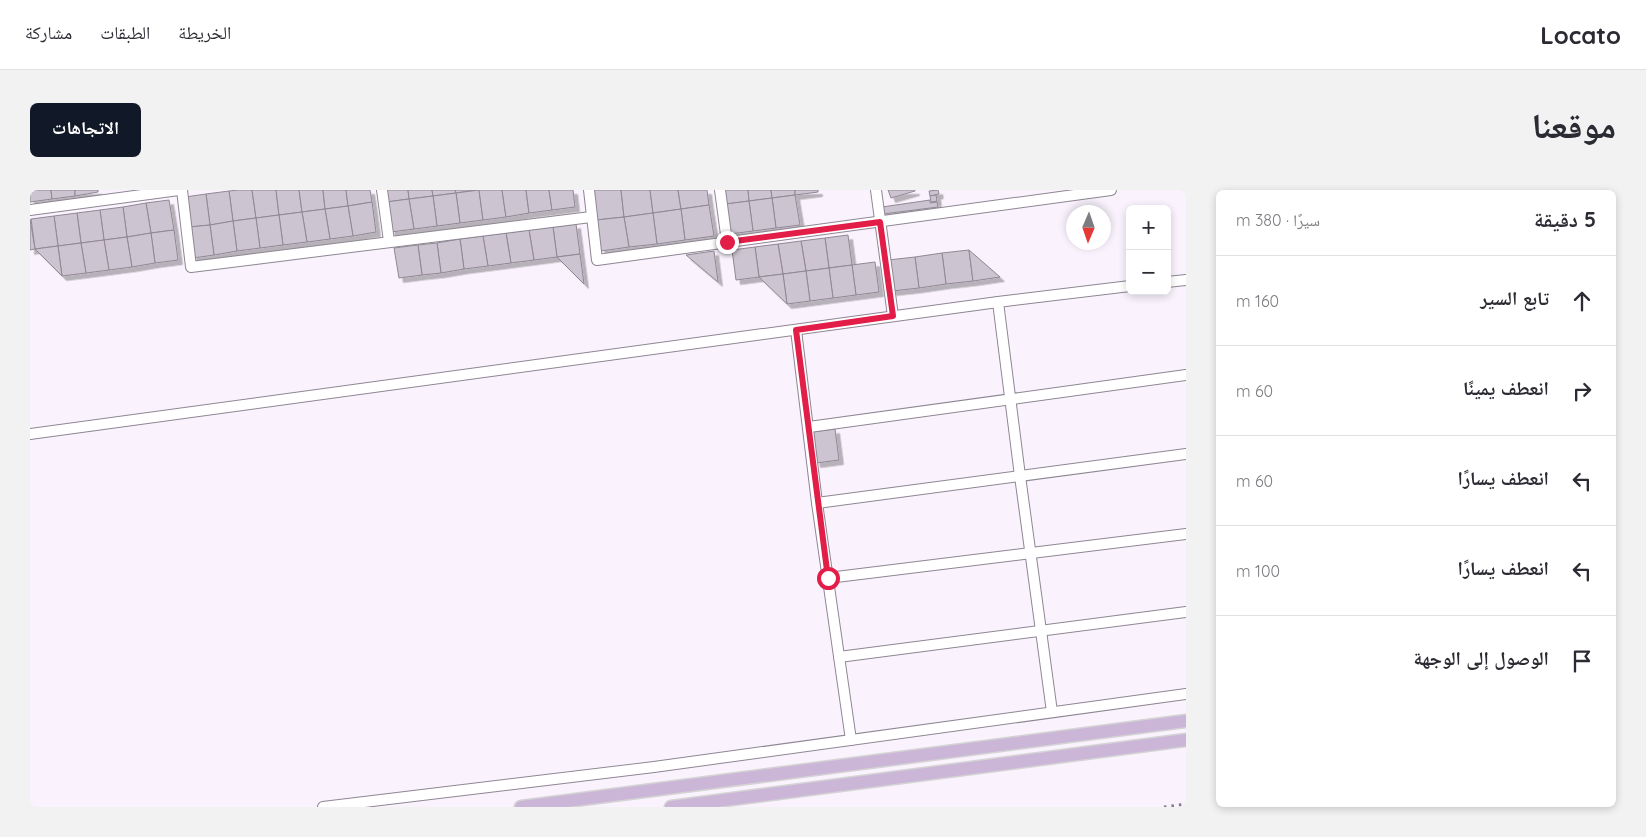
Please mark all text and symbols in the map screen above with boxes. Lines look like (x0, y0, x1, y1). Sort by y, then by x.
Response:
text: Locato (1540, 20, 1621, 50)
text: مشاركة (25, 21, 72, 44)
text: الطبقات (100, 21, 150, 44)
text: الخريطة (178, 21, 231, 44)
button: الاتجاهات (30, 103, 141, 157)
text: موقعنا (1531, 103, 1616, 147)
north arrow (1066, 205, 1111, 250)
map controls (1126, 205, 1171, 295)
button: + (1126, 205, 1171, 250)
text: 5 دقيقة (1534, 206, 1596, 232)
text: سيرًا · 380 m (1236, 210, 1320, 230)
route end (716, 231, 739, 254)
button: − (1126, 250, 1171, 295)
text: تابع السير (1480, 286, 1549, 310)
icon: ahead (1568, 287, 1596, 315)
text: 160 m (1236, 291, 1279, 311)
text: انعطف يمينًا (1463, 376, 1549, 400)
icon: right (1568, 377, 1596, 405)
text: 60 m (1236, 381, 1273, 401)
text: انعطف يسارًا (1458, 466, 1549, 490)
icon: left (1568, 467, 1596, 495)
text: 60 m (1236, 471, 1273, 491)
text: انعطف يسارًا (1458, 556, 1549, 580)
icon: left (1568, 557, 1596, 585)
text: 100 m (1236, 561, 1280, 581)
route start (817, 567, 840, 590)
text: الوصول إلى الوجهة (1413, 646, 1549, 670)
icon: arrive (1568, 647, 1596, 675)

